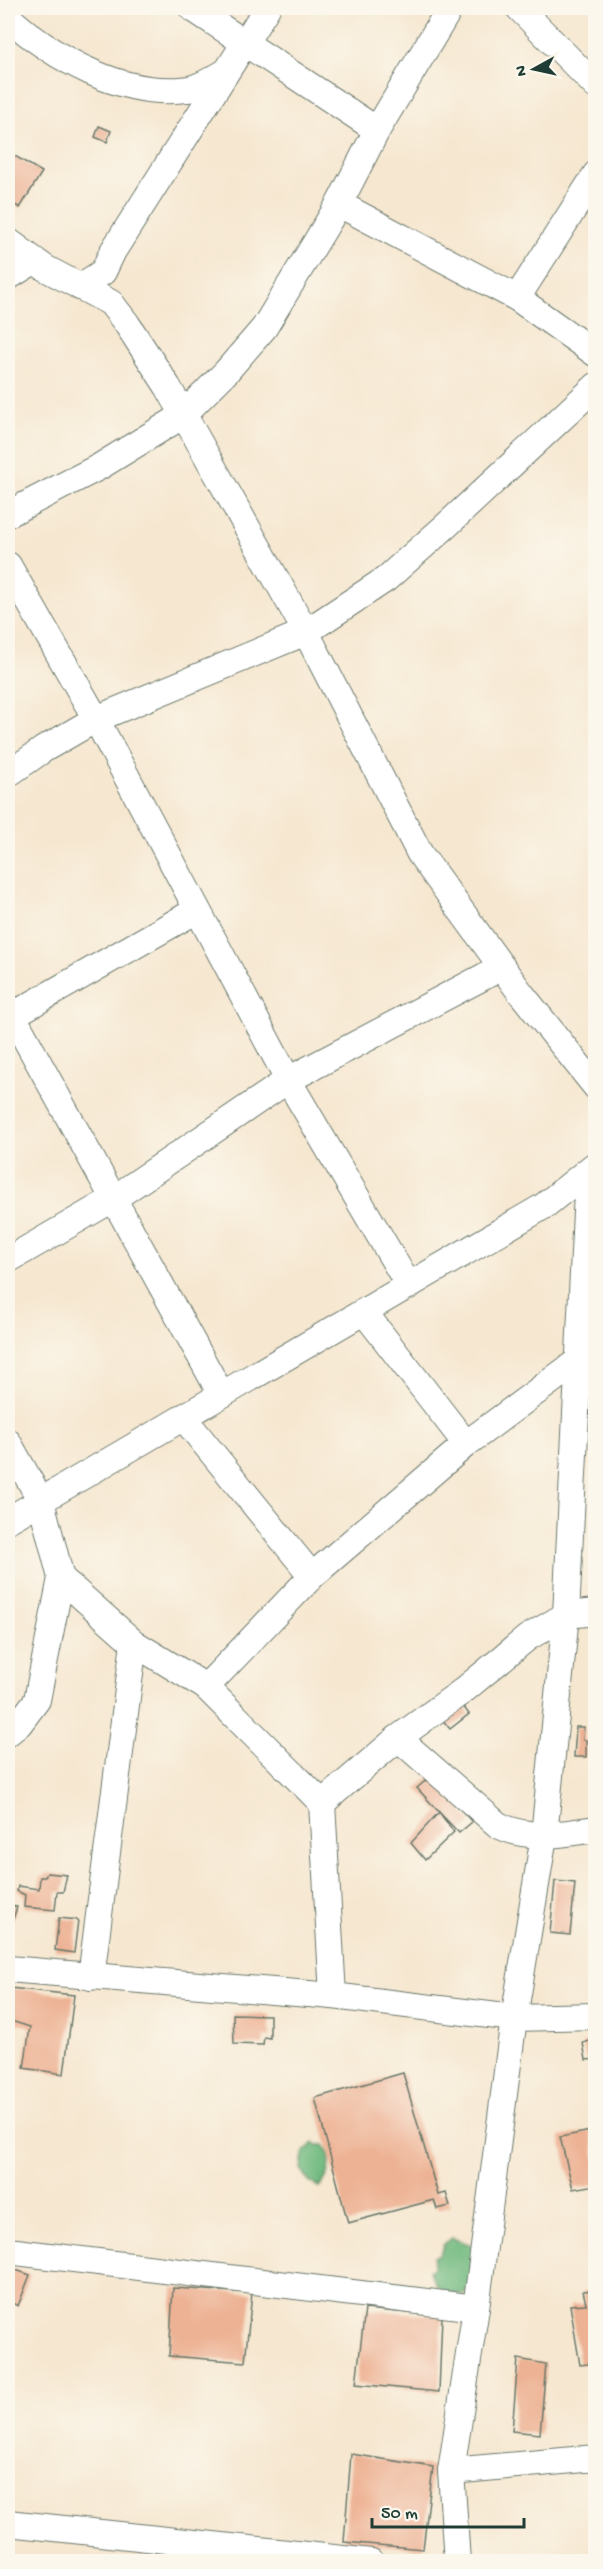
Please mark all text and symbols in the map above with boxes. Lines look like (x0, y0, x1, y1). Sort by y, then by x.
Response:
north arrow (504, 39, 564, 99)
text: N (512, 64, 533, 77)
scale bar (372, 2491, 524, 2529)
text: 50 m (381, 2504, 418, 2525)

